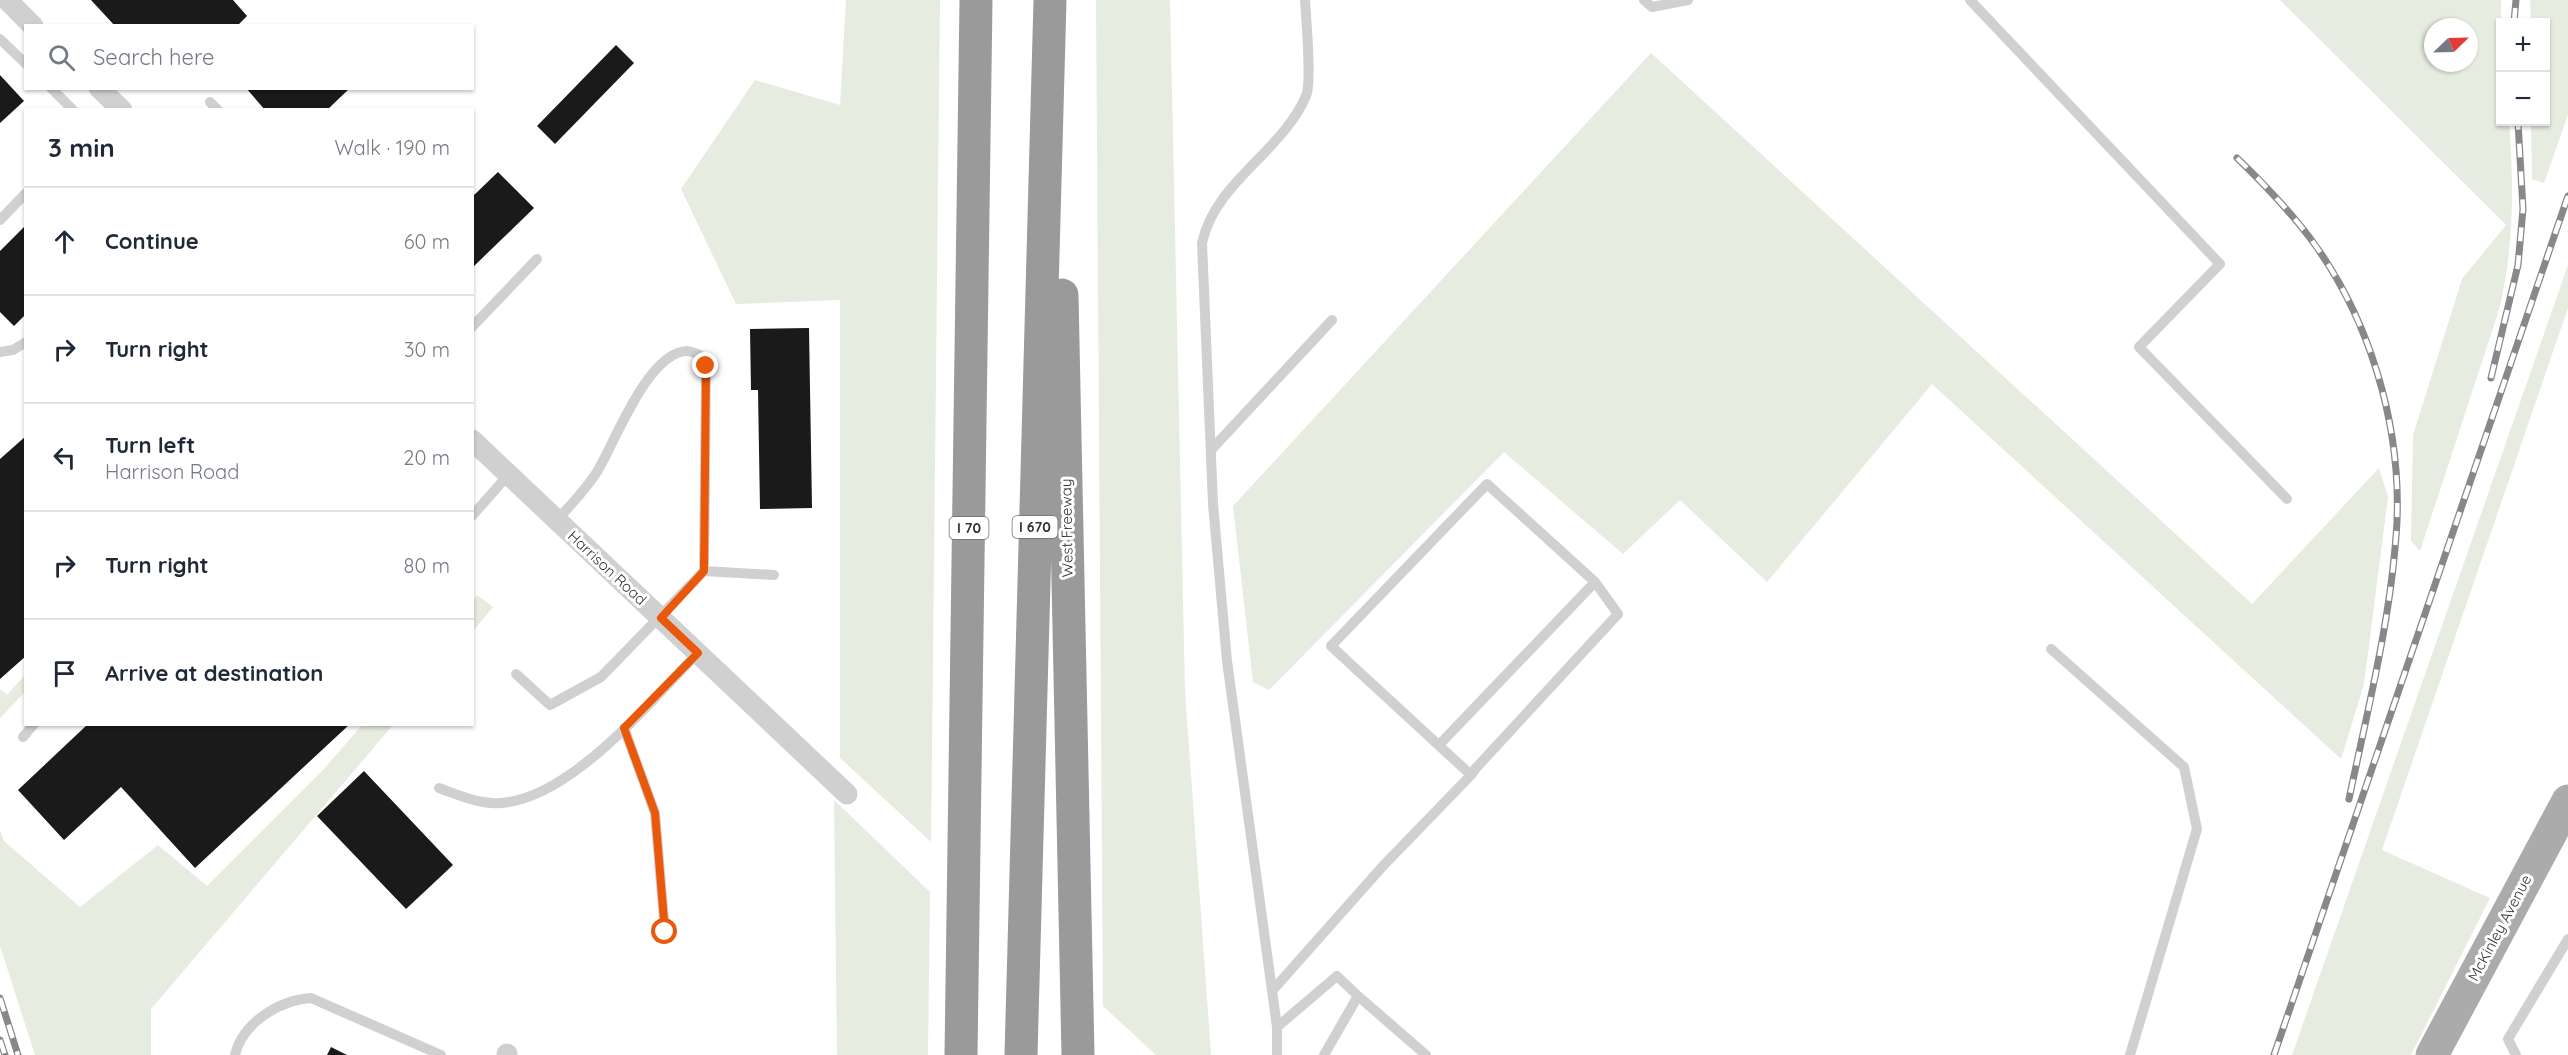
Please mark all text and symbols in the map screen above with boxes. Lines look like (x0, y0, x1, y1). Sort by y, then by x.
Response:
north arrow (2424, 18, 2478, 72)
map controls (2496, 18, 2550, 126)
button: + (2496, 18, 2550, 72)
search box (24, 24, 474, 90)
icon: search (45, 41, 78, 74)
text: Search here (93, 43, 214, 71)
button: − (2496, 72, 2550, 126)
text: 3 min (48, 131, 115, 164)
text: Walk · 190 m (334, 135, 450, 160)
icon: ahead (48, 225, 81, 258)
text: Continue (105, 227, 199, 255)
text: 60 m (404, 229, 450, 254)
icon: right (48, 333, 81, 366)
text: Turn right (105, 335, 209, 363)
text: 30 m (404, 337, 450, 362)
route end (692, 352, 718, 378)
text: Turn left (105, 431, 195, 459)
icon: left (48, 441, 81, 474)
text: 20 m (403, 445, 450, 470)
text: Harrison Road (105, 459, 239, 484)
street label: West Freeway (1056, 479, 1077, 577)
road number: I 670 (1012, 516, 1058, 538)
road number: I 70 (950, 517, 988, 539)
street label: Harrison Road (564, 526, 651, 609)
icon: right (48, 549, 81, 582)
text: Turn right (105, 551, 209, 579)
text: 80 m (404, 553, 450, 578)
icon: arrive (48, 657, 81, 690)
text: Arrive at destination (105, 659, 323, 687)
street label: McKinley Avenue (2464, 871, 2536, 984)
route start (651, 918, 677, 944)

